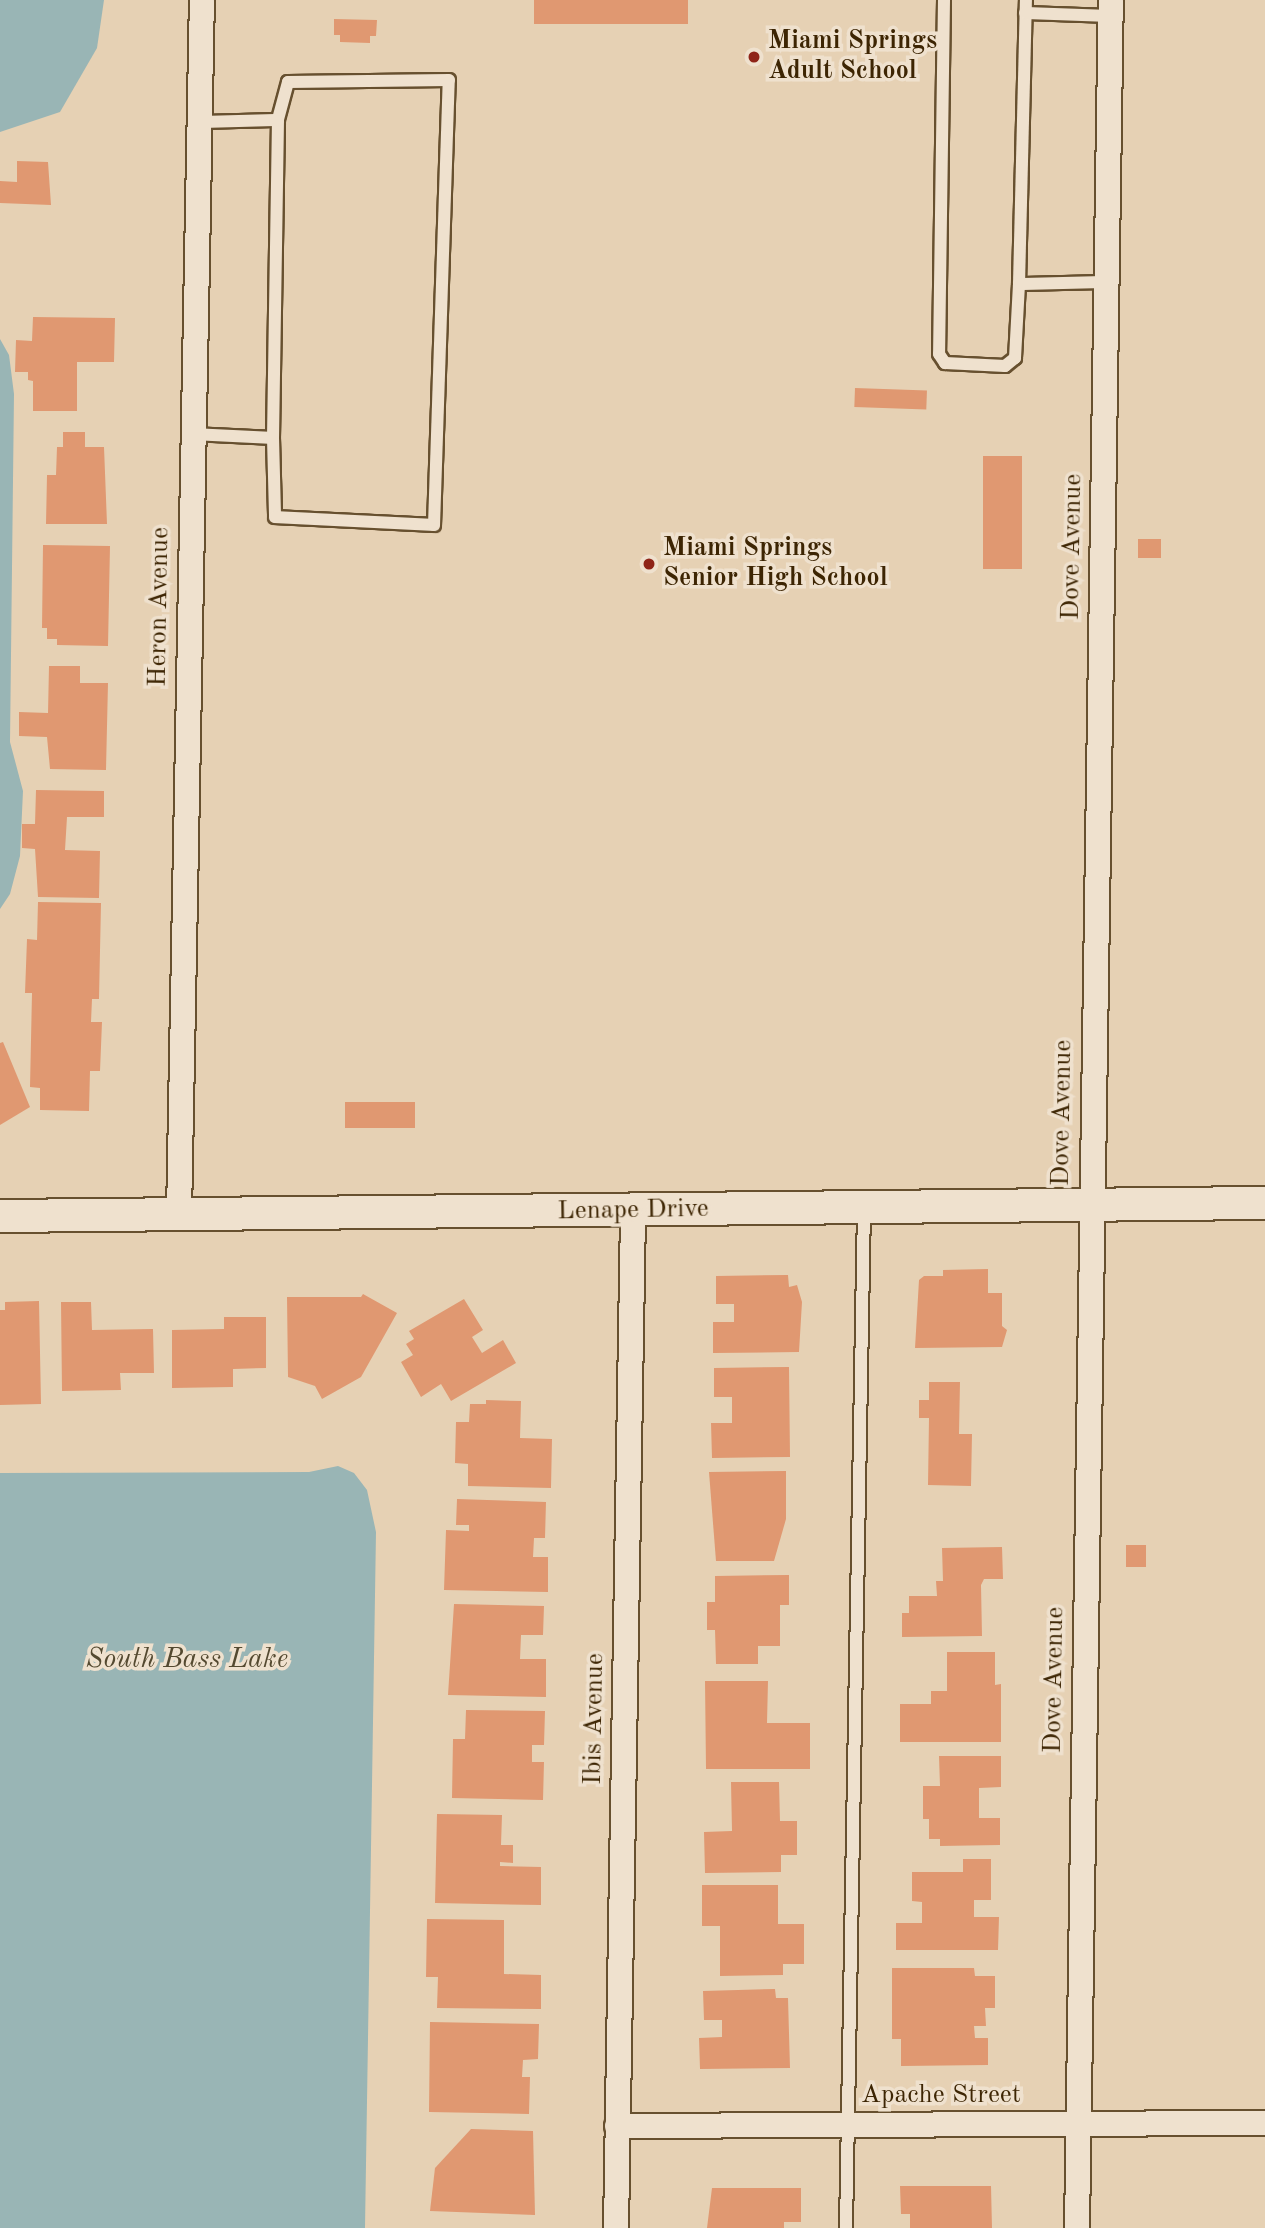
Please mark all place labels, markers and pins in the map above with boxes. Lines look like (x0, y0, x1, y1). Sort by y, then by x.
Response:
place label: Miami Springs Adult School (768, 26, 937, 88)
marker: Miami Springs Adult School (746, 49, 762, 65)
place label: Miami Springs Senior High School (663, 533, 888, 594)
marker: Miami Springs Senior High School (641, 556, 657, 572)

